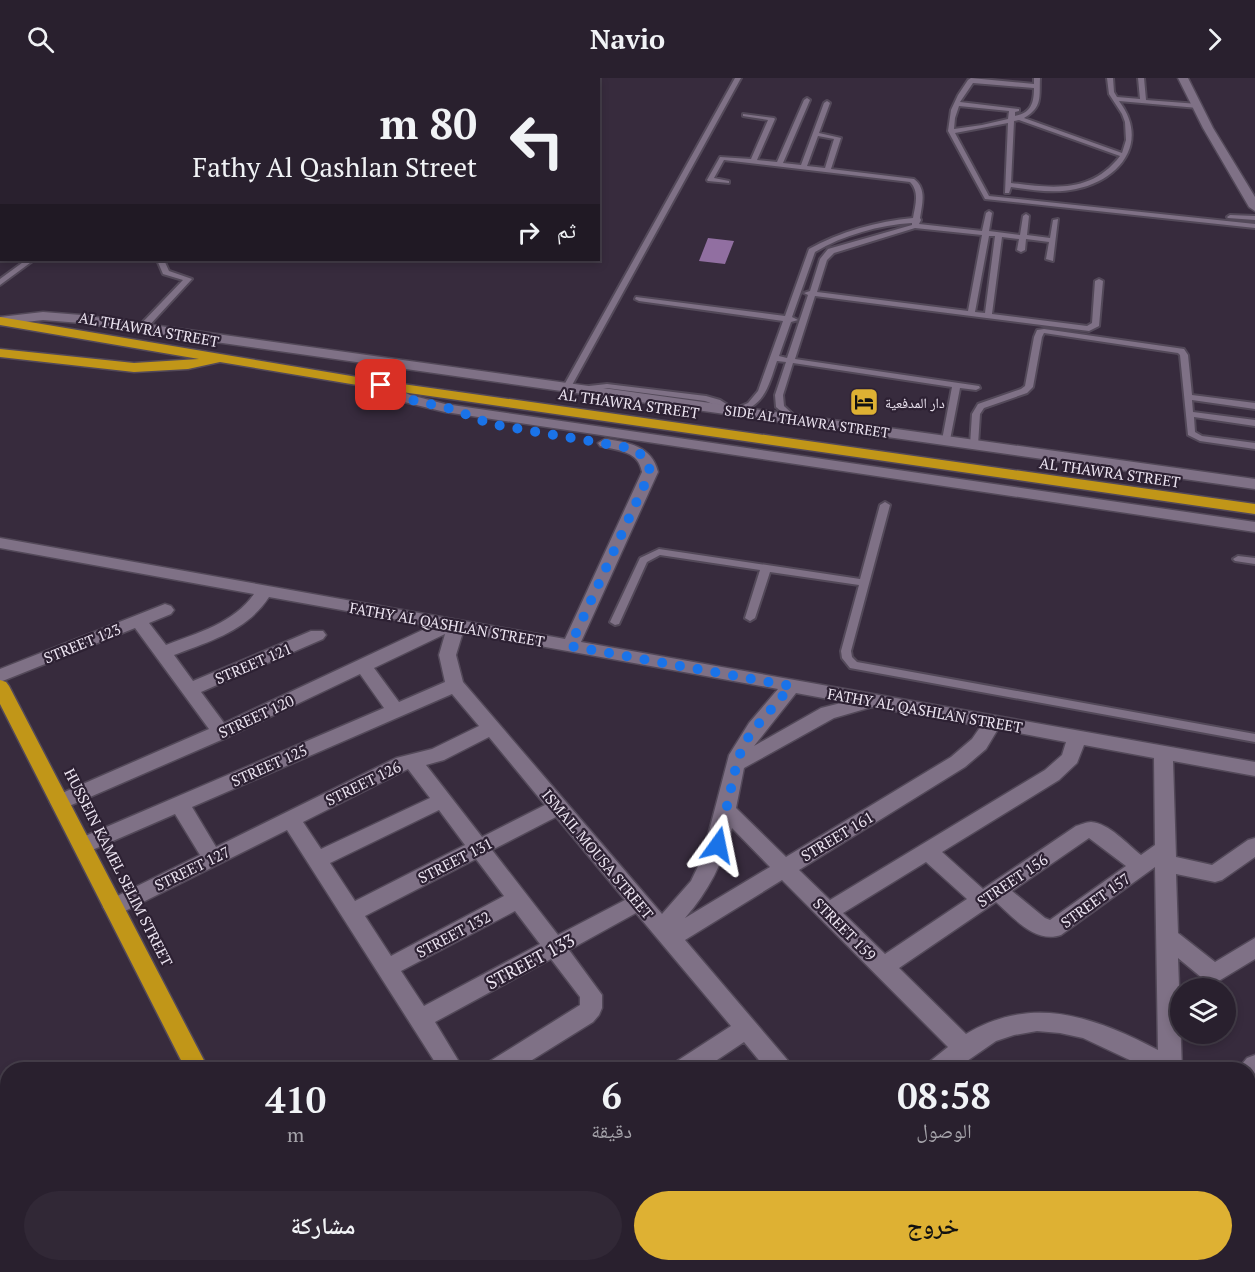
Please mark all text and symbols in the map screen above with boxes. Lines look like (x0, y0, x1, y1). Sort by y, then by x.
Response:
text: Navio (590, 21, 665, 57)
icon: search (24, 23, 57, 56)
icon: forward (1198, 23, 1231, 56)
text: 80 m (379, 95, 477, 151)
icon: left (498, 102, 576, 180)
text: Fathy Al Qashlan Street (192, 149, 477, 185)
text: ثم (557, 215, 576, 244)
icon: right (512, 216, 545, 249)
street label: AL THAWRA STREET (77, 307, 221, 351)
pin (355, 359, 406, 410)
icon: arrive (364, 368, 397, 401)
street label: AL THAWRA STREET (557, 383, 701, 423)
hotel icon: دار المدفعية (848, 386, 880, 418)
place label: دار المدفعية (885, 393, 945, 412)
street label: SIDE AL THAWRA STREET (723, 400, 891, 442)
street label: AL THAWRA STREET (1038, 452, 1182, 492)
street label: FATHY AL QASHLAN STREET (348, 597, 546, 651)
street label: STREET 123 (41, 619, 123, 667)
street label: STREET 121 (212, 638, 294, 688)
street label: FATHY AL QASHLAN STREET (826, 683, 1024, 737)
street label: STREET 120 (215, 690, 297, 742)
street label: STREET 125 (228, 739, 310, 791)
street label: STREET 126 (322, 756, 404, 810)
street label: HUSSEIN KAMEL SELIM STREET (60, 765, 178, 969)
street label: ISMAIL MOUSA STREET (538, 785, 658, 923)
street label: STREET 161 (797, 807, 877, 865)
position arrow (686, 813, 750, 877)
street label: STREET 131 (414, 833, 496, 887)
street label: STREET 127 (151, 841, 233, 895)
street label: STREET 156 (973, 849, 1051, 911)
street label: STREET 157 (1056, 868, 1134, 932)
street label: STREET 159 (809, 893, 881, 965)
street label: STREET 132 (412, 906, 494, 962)
street label: STREET 133 (481, 928, 579, 994)
map controls (1170, 978, 1236, 1044)
button: layers (1170, 978, 1236, 1044)
text: 6 (601, 1072, 622, 1119)
text: 08:58 (897, 1072, 991, 1119)
text: 410 (265, 1076, 326, 1123)
text: دقيقة (591, 1117, 632, 1144)
text: الوصول (916, 1117, 972, 1144)
text: m (287, 1121, 304, 1148)
button: مشاركة (24, 1191, 622, 1260)
button: خروج (634, 1191, 1232, 1260)

